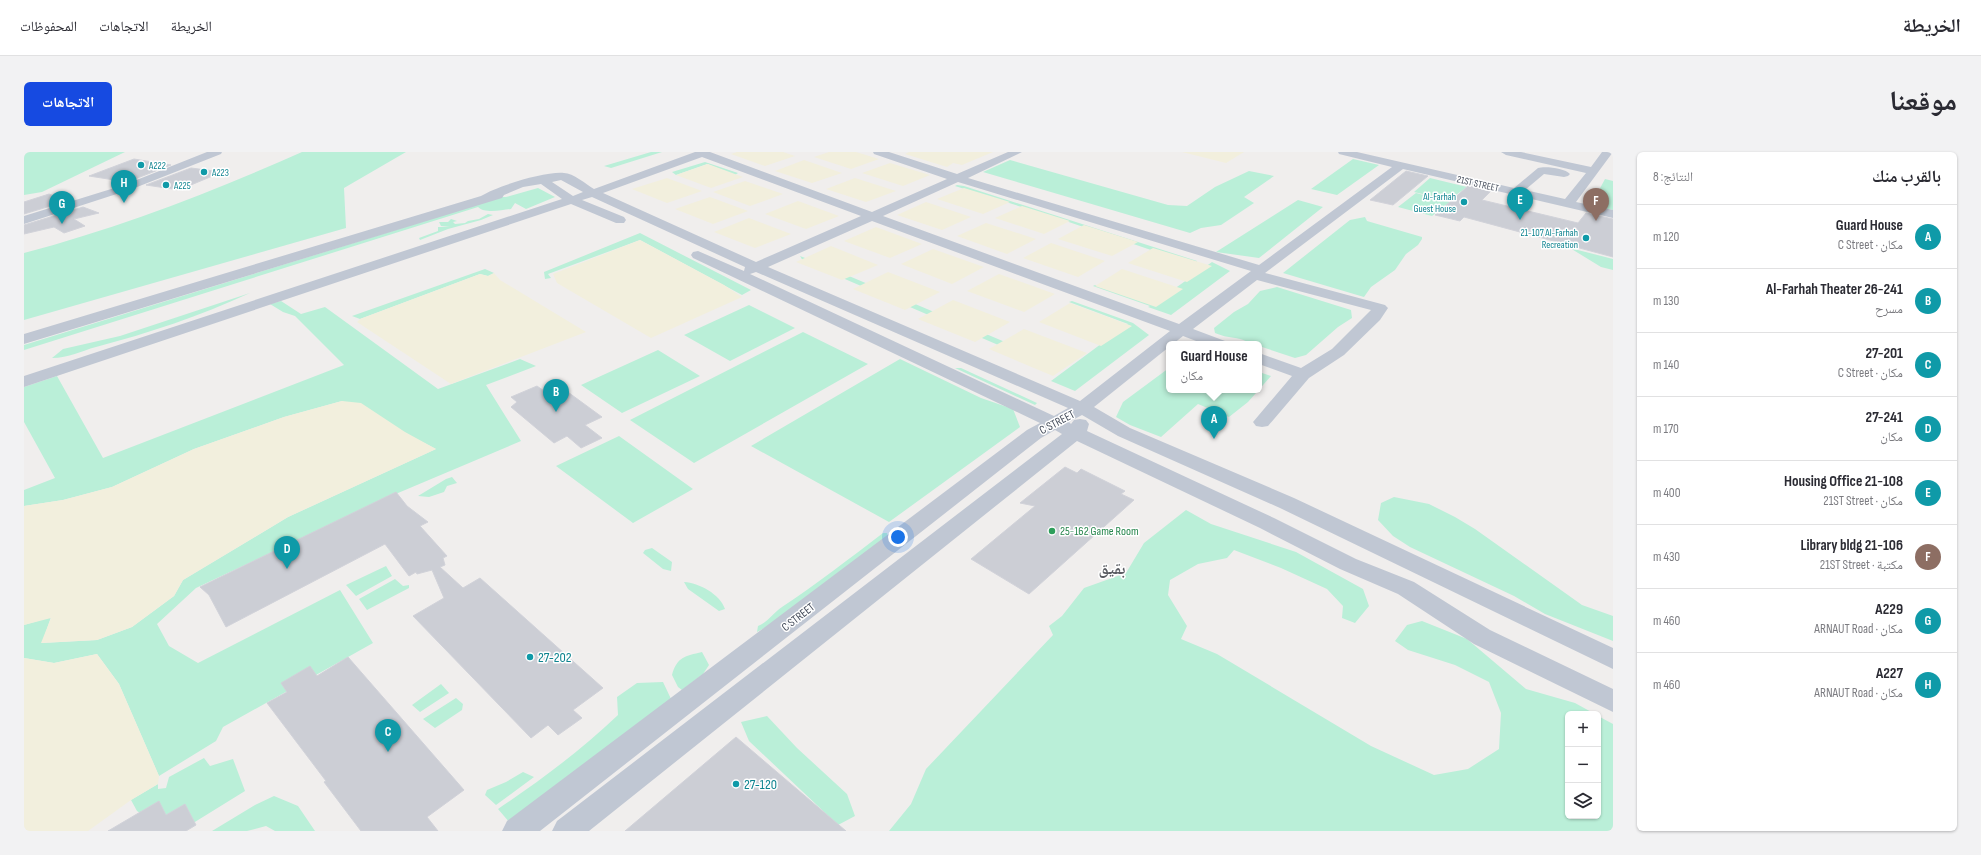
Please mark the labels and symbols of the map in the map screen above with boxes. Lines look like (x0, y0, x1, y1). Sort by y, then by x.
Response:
marker: A222 (136, 160, 146, 170)
place label: A222 (148, 160, 166, 172)
marker: A223 (199, 167, 209, 177)
place label: A223 (211, 167, 229, 179)
pin: H (111, 170, 137, 203)
street label: 21ST STREET (1456, 173, 1500, 195)
marker: A225 (161, 180, 171, 190)
place label: A225 (173, 180, 191, 192)
pin: E (1507, 187, 1533, 220)
pin: F (1583, 188, 1609, 221)
pin: G (49, 191, 75, 224)
place label: Al-Farhah Guest House (1414, 191, 1456, 215)
marker: Al-Farhah Guest House (1459, 197, 1469, 207)
place label: 21-107 Al-Farhah Recreation (1520, 227, 1578, 251)
marker: 21-107 Al-Farhah Recreation (1581, 233, 1591, 243)
pin: B (543, 379, 569, 412)
pin: A (1201, 406, 1227, 439)
street label: C STREET (1037, 407, 1078, 438)
place label: 25-162 Game Room (1060, 524, 1139, 539)
marker: 25-162 Game Room (1047, 526, 1057, 536)
your location (888, 527, 908, 547)
pin: D (274, 536, 300, 569)
district label: بقيق (1099, 560, 1125, 579)
street label: C STREET (779, 600, 818, 635)
place label: 27-202 (538, 649, 572, 666)
marker: 27-202 (525, 652, 535, 662)
pin: C (375, 719, 401, 752)
place label: 27-120 (744, 776, 777, 793)
marker: 27-120 (731, 779, 741, 789)

